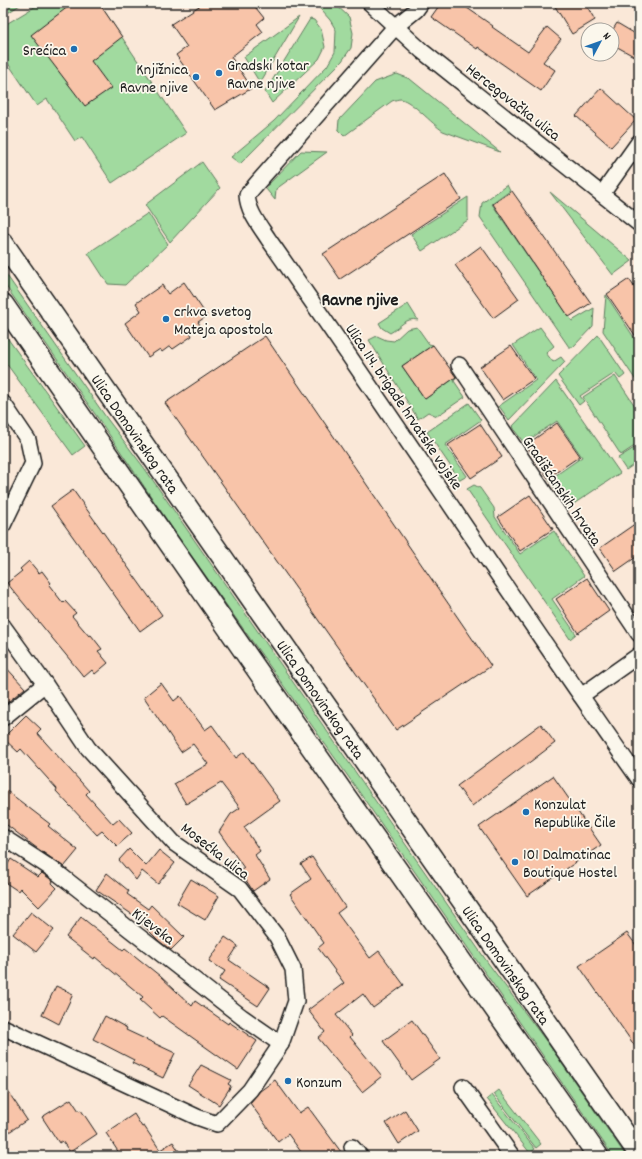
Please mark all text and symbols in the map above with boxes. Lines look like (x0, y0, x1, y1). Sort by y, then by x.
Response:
north arrow (580, 22, 620, 62)
text: N (598, 29, 614, 44)
place label: Srećica (23, 40, 66, 63)
marker: Srećica (69, 44, 79, 54)
place label: Gradski kotar Ravne njive (227, 55, 309, 96)
place label: Knjižnica Ravne njive (120, 59, 188, 100)
street label: Hercegovačka ulica (460, 59, 565, 148)
marker: Gradski kotar Ravne njive (214, 68, 224, 78)
marker: Knjižnica Ravne njive (191, 72, 201, 82)
district label: Ravne njive (322, 289, 398, 314)
place label: crkva svetog Mateja apostola (174, 301, 273, 342)
marker: crkva svetog Mateja apostola (161, 314, 171, 324)
street label: Ulica 114. brigade hrvatske vojske (339, 320, 467, 495)
street label: Ulica Domovinskog rata (84, 370, 184, 499)
street label: Gradišćanskih hrvata (516, 432, 607, 551)
street label: Ulica Domovinskog rata (270, 636, 369, 765)
place label: Konzulat Republike Čile (534, 794, 616, 835)
marker: Konzulat Republike Čile (521, 807, 531, 817)
street label: Mosećka ulica (175, 818, 254, 887)
place label: 101 Dalmatinac Boutique Hostel (523, 844, 617, 885)
marker: 101 Dalmatinac Boutique Hostel (510, 857, 520, 867)
street label: Ulica Domovinskog rata (455, 902, 555, 1031)
street label: Kijevska (126, 903, 179, 951)
place label: Konzum (296, 1072, 342, 1095)
marker: Konzum (283, 1076, 293, 1086)

